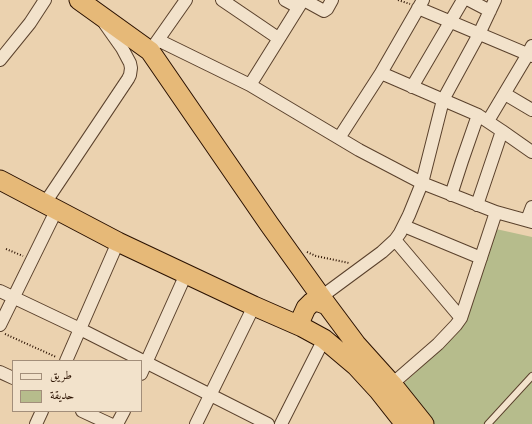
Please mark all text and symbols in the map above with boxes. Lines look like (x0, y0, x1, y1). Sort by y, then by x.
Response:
legend (12, 360, 142, 412)
text: طريق (50, 367, 72, 383)
text: حديقة (50, 387, 74, 403)

